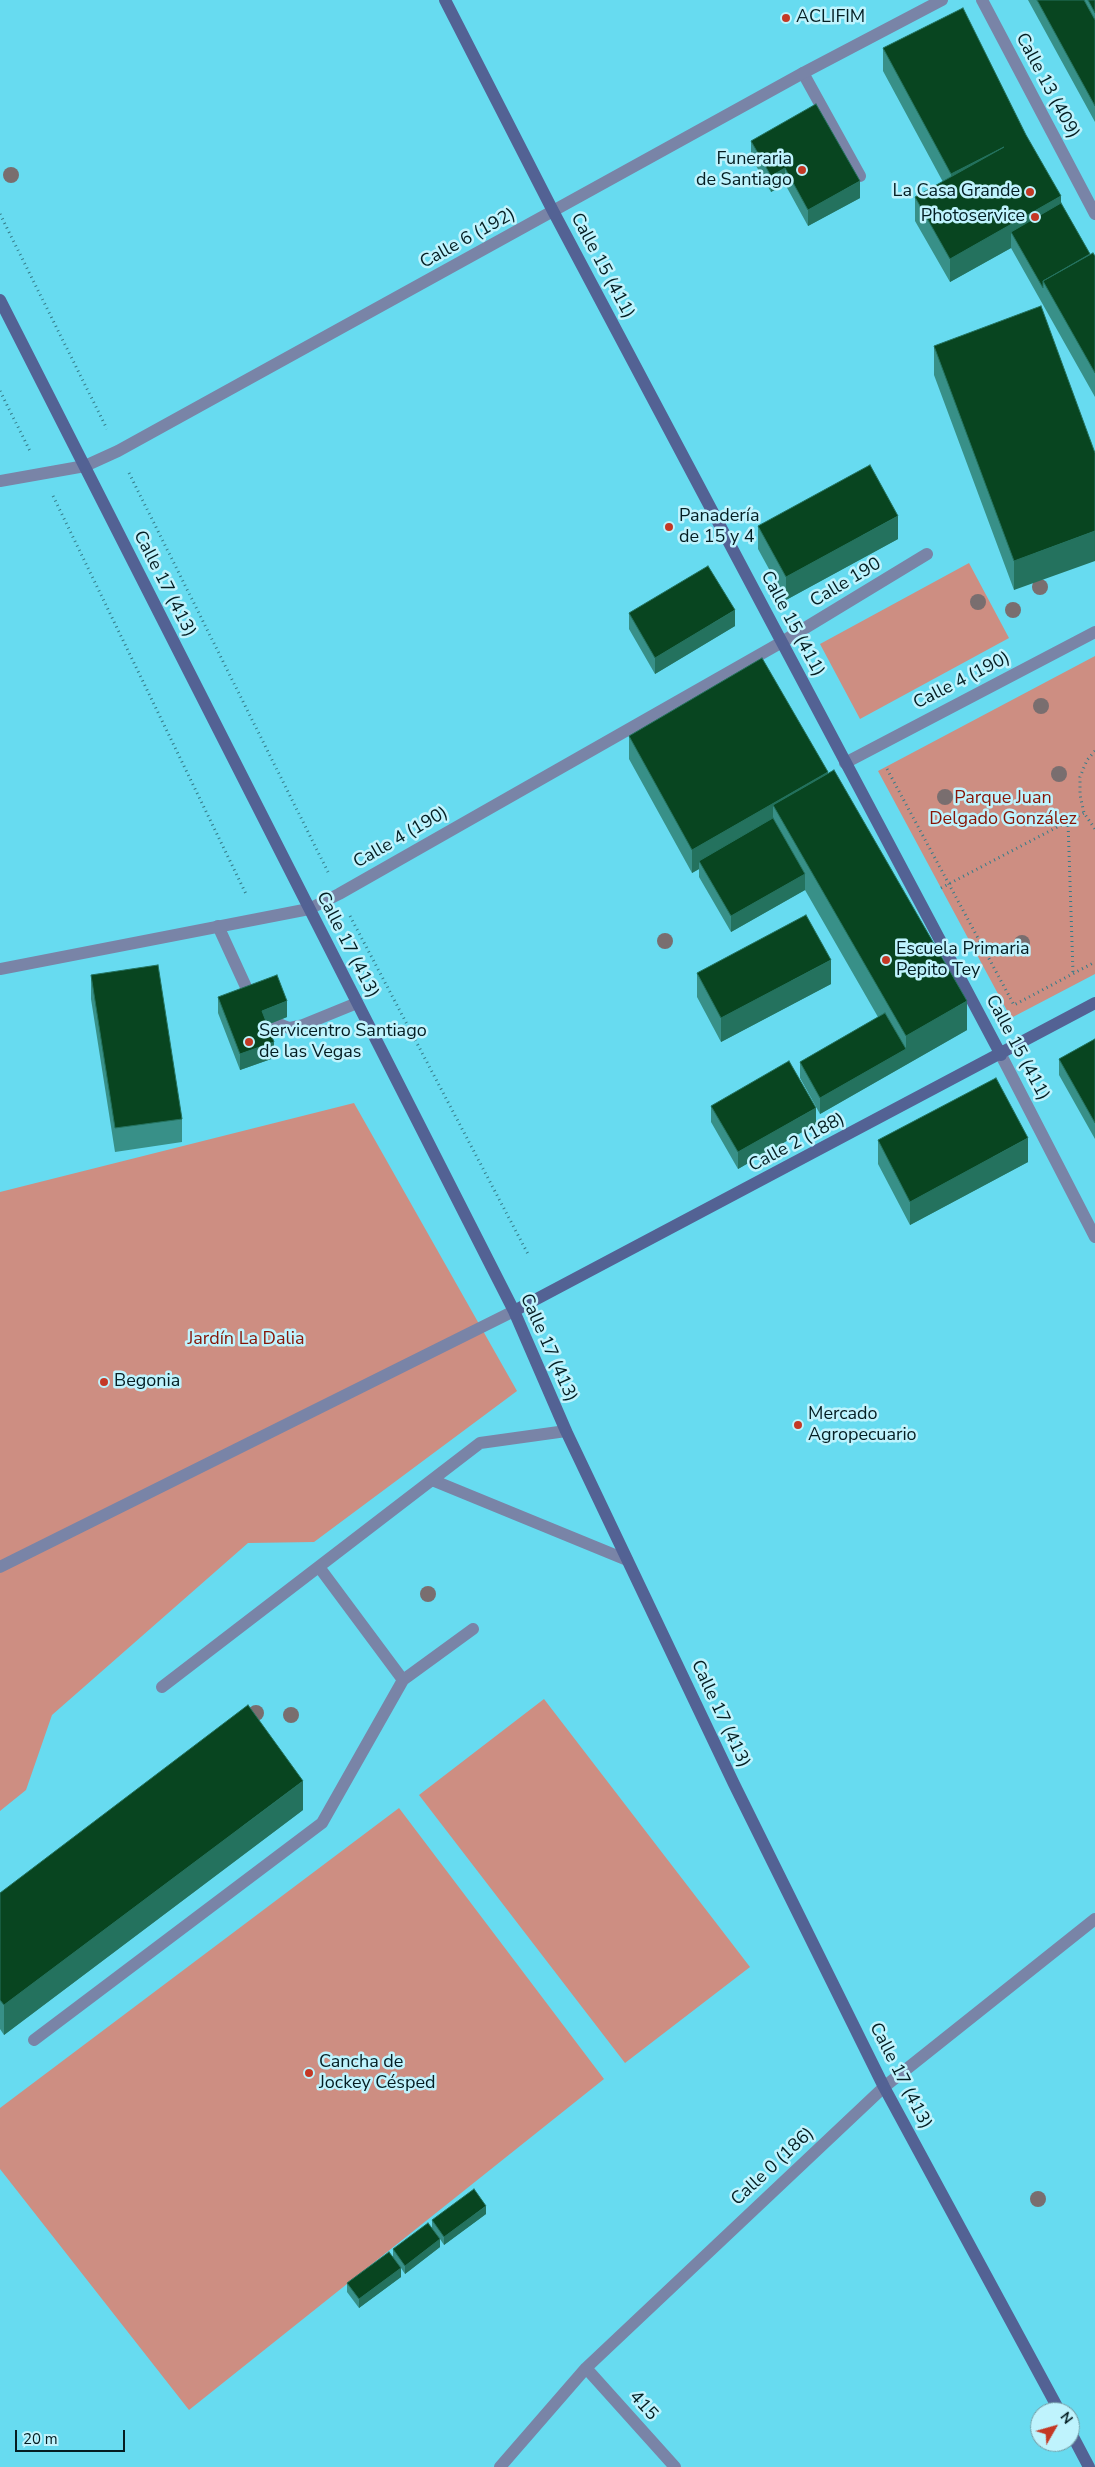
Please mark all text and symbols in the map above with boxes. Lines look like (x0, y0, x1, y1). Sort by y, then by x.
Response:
place label: ACLIFIM (796, 7, 865, 29)
marker: ACLIFIM (780, 12, 792, 24)
street label: Calle 13 (409) (1010, 30, 1084, 142)
place label: Funeraria de Santiago (696, 149, 792, 192)
marker: Funeraria de Santiago (796, 164, 808, 176)
place label: La Casa Grande (893, 181, 1020, 203)
marker: La Casa Grande (1024, 186, 1036, 198)
street label: Calle 6 (192) (417, 204, 519, 274)
place label: Photoservice (921, 206, 1025, 228)
street label: Calle 15 (411) (565, 210, 639, 322)
marker: Photoservice (1029, 211, 1041, 223)
place label: Panadería de 15 y 4 (679, 506, 759, 548)
marker: Panadería de 15 y 4 (663, 521, 675, 533)
street label: Calle 17 (413) (128, 527, 200, 641)
street label: Calle 190 (807, 554, 885, 612)
street label: Calle 15 (411) (755, 568, 829, 680)
street label: Calle 4 (190) (910, 647, 1014, 715)
park label: Parque Juan Delgado González (929, 788, 1077, 831)
street label: Calle 4 (190) (350, 802, 452, 874)
street label: Calle 17 (413) (311, 888, 383, 1002)
place label: Escuela Primaria Pepito Tey (896, 939, 1029, 982)
marker: Escuela Primaria Pepito Tey (880, 954, 892, 966)
street label: Calle 15 (411) (980, 992, 1054, 1104)
place label: Servicentro Santiago de las Vegas (259, 1021, 427, 1064)
marker: Servicentro Santiago de las Vegas (243, 1036, 255, 1048)
street label: Calle 2 (188) (745, 1109, 849, 1177)
street label: Calle 17 (413) (515, 1291, 581, 1405)
park label: Jardín La Dalia (187, 1329, 305, 1351)
place label: Begonia (114, 1371, 180, 1393)
marker: Begonia (98, 1376, 110, 1388)
place label: Mercado Agropecuario (808, 1404, 917, 1446)
marker: Mercado Agropecuario (792, 1419, 804, 1431)
street label: Calle 17 (413) (686, 1657, 754, 1771)
street label: Calle 17 (413) (864, 2019, 936, 2133)
place label: Cancha de Jockey Césped (319, 2052, 436, 2094)
marker: Cancha de Jockey Césped (303, 2067, 315, 2079)
street label: Calle 0 (186) (727, 2123, 819, 2211)
street label: 415 (624, 2387, 662, 2425)
north arrow (1030, 2402, 1080, 2452)
text: N (1056, 2408, 1077, 2428)
scale bar (18, 2420, 128, 2452)
text: 20 m (23, 2429, 58, 2449)

